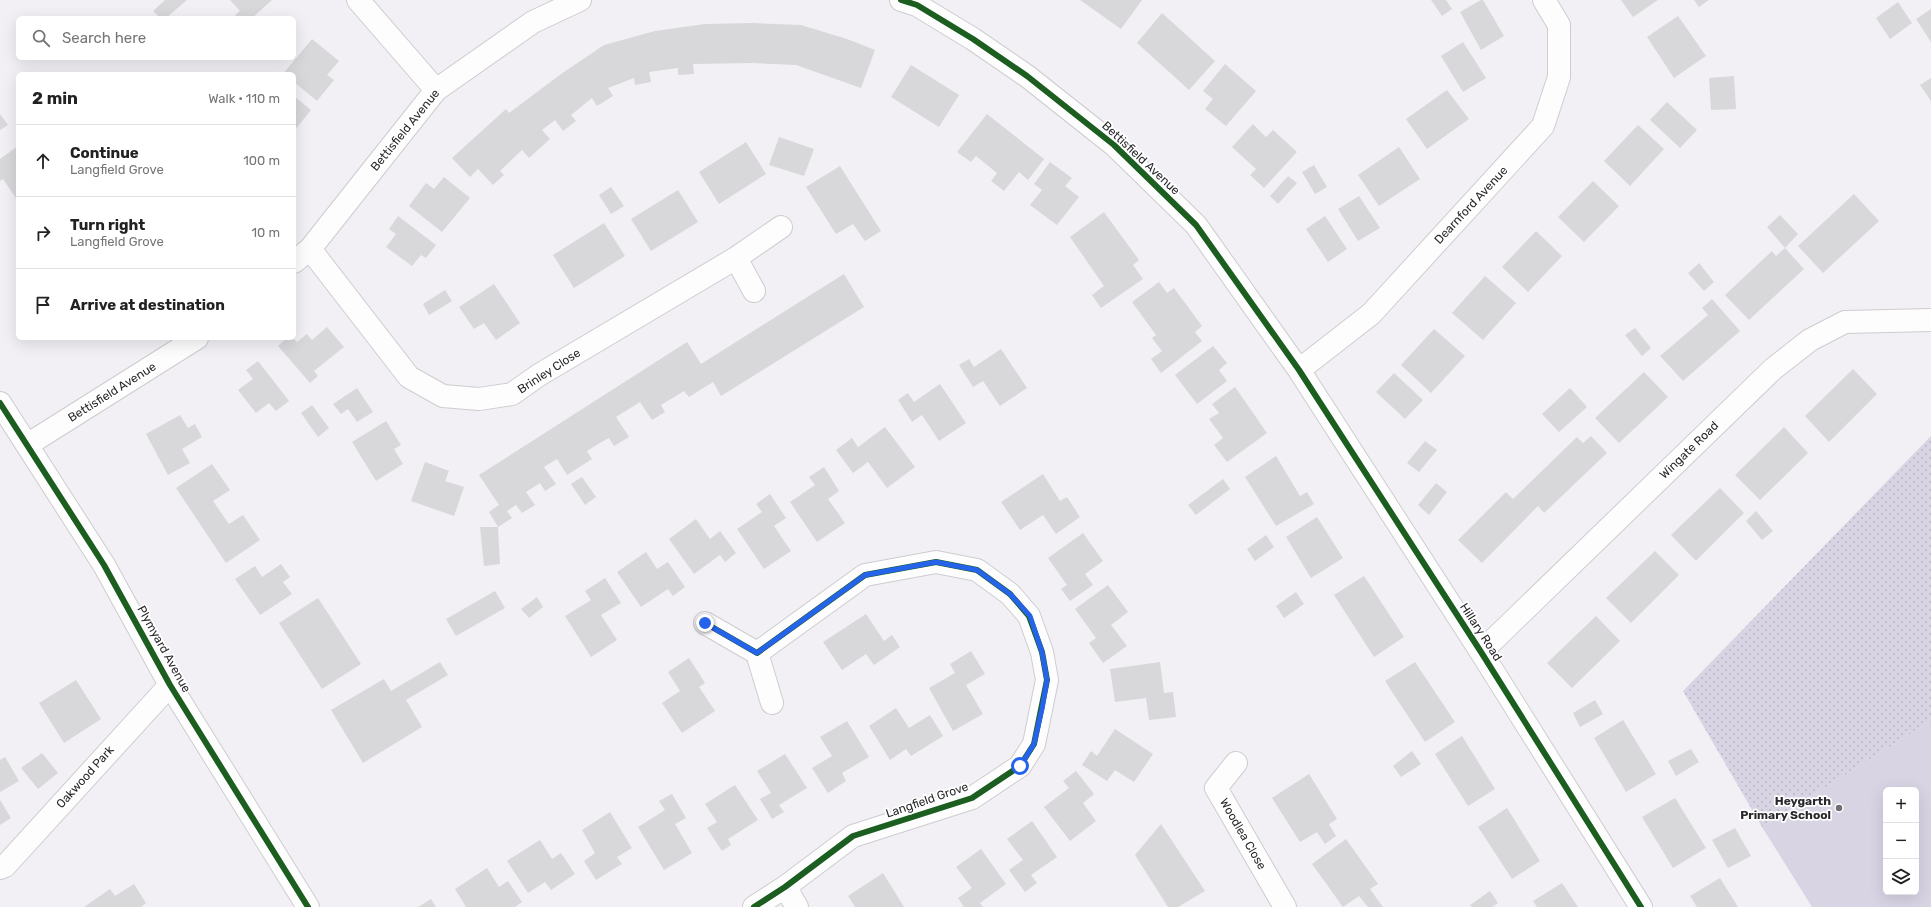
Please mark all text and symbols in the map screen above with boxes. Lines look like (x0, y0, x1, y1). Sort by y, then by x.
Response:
search box (16, 16, 296, 60)
icon: search (30, 27, 52, 49)
text: Search here (62, 29, 146, 47)
street label: Bettisfield Avenue (368, 86, 442, 174)
text: 2 min (32, 88, 78, 108)
text: Walk · 110 m (208, 91, 280, 106)
street label: Bettisfield Avenue (1099, 118, 1183, 198)
text: Continue (70, 144, 139, 162)
icon: ahead (32, 150, 54, 172)
text: 100 m (243, 153, 280, 168)
text: Langfield Grove (70, 162, 164, 177)
street label: Dearnford Avenue (1431, 163, 1511, 247)
text: Turn right (70, 216, 145, 234)
icon: right (32, 222, 54, 244)
text: 10 m (251, 225, 280, 240)
text: Langfield Grove (70, 234, 164, 249)
icon: arrive (32, 294, 54, 316)
text: Arrive at destination (70, 296, 225, 314)
street label: Brinley Close (515, 345, 583, 396)
street label: Bettisfield Avenue (65, 359, 159, 425)
street label: Wingate Road (1657, 418, 1721, 482)
street label: Hillary Road (1457, 600, 1505, 664)
street label: Plymyard Avenue (134, 603, 194, 695)
route end (696, 614, 714, 632)
street label: Oakwood Park (53, 742, 117, 811)
route start (1011, 757, 1029, 775)
street label: Langfield Grove (884, 779, 970, 821)
map controls (1883, 787, 1919, 895)
button: + (1883, 787, 1919, 823)
place label: Heygarth Primary School (1740, 794, 1831, 822)
street label: Woodlea Close (1217, 796, 1269, 872)
marker: Heygarth Primary School (1834, 803, 1844, 813)
button: − (1883, 823, 1919, 859)
button: layers (1883, 859, 1919, 895)

